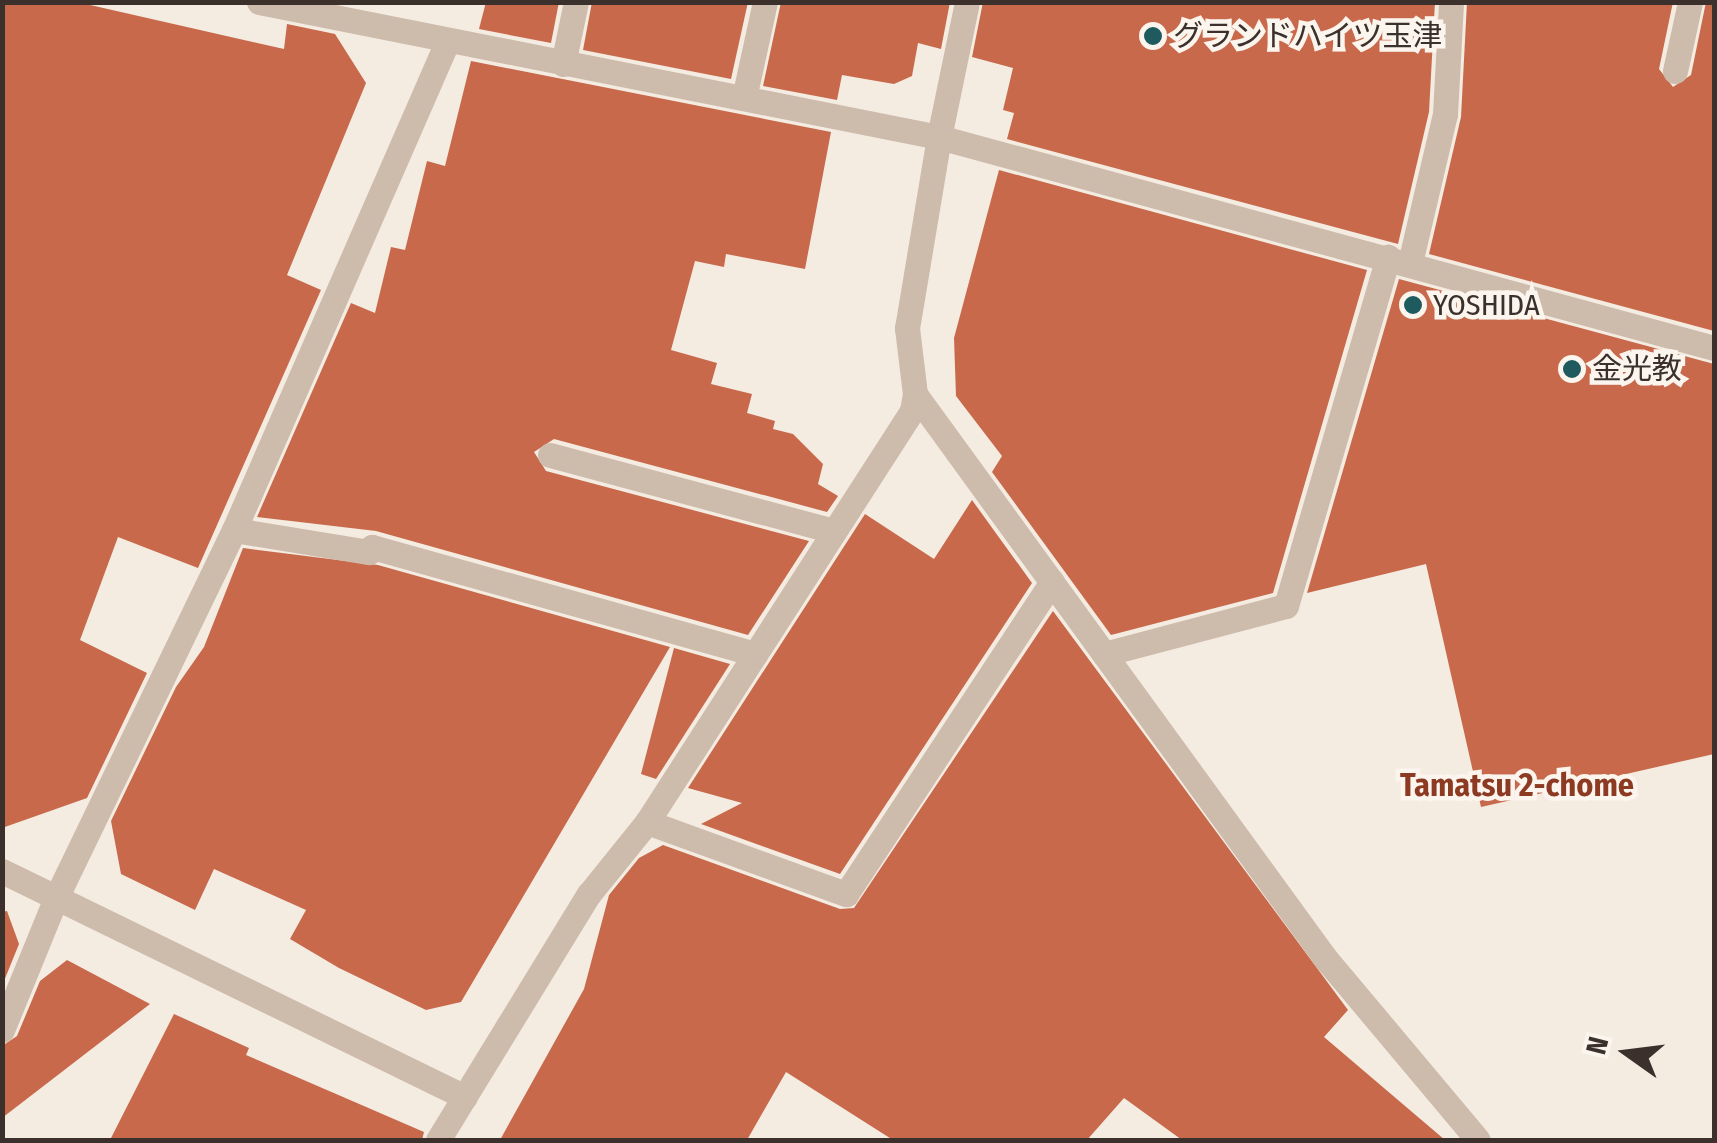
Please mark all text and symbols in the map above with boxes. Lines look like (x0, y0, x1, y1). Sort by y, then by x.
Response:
place label: グランドハイツ玉津 (1173, 18, 1443, 54)
marker: グランドハイツ玉津 (1142, 25, 1164, 47)
place label: YOSHIDA (1433, 287, 1540, 323)
marker: YOSHIDA (1402, 294, 1424, 316)
place label: 金光教 (1592, 351, 1682, 387)
marker: 金光教 (1561, 358, 1583, 380)
district label: Tamatsu 2-chome (1400, 766, 1634, 804)
north arrow (1577, 1003, 1677, 1103)
text: N (1579, 1033, 1615, 1058)

